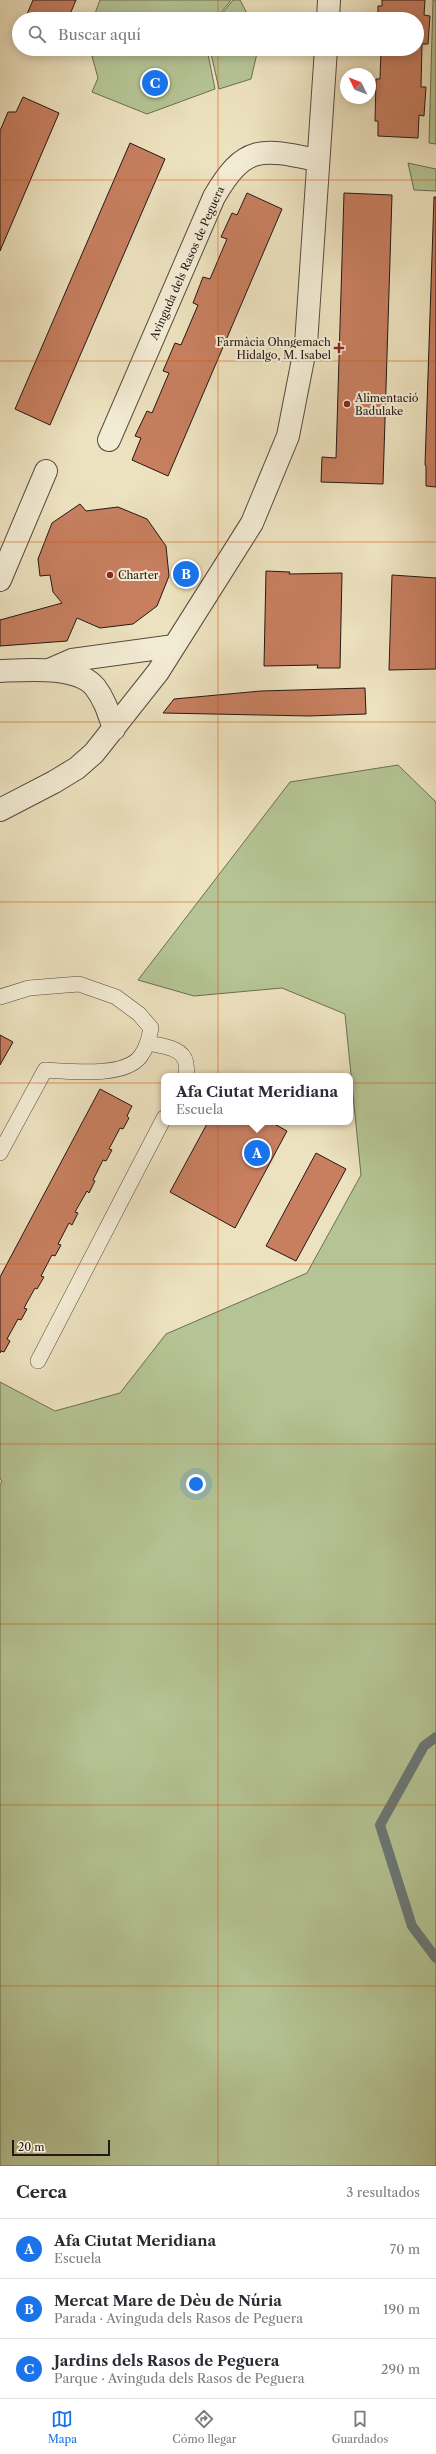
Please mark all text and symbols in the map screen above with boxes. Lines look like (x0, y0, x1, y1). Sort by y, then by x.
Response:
search box (12, 12, 424, 56)
icon: search (26, 23, 48, 45)
text: Buscar aquí (58, 25, 141, 44)
pin: C (142, 68, 168, 98)
north arrow (340, 68, 376, 104)
street label: Avinguda dels Rasos de Peguera (146, 184, 227, 343)
place label: Farmàcia Ohngemach Hidalgo, M. Isabel (217, 335, 332, 362)
marker: Farmàcia Ohngemach Hidalgo, M. Isabel (334, 343, 344, 353)
place label: Alimentació Badulake (354, 391, 419, 418)
marker: Alimentació Badulake (342, 399, 352, 409)
pin: B (173, 559, 199, 589)
place label: Charter (118, 568, 159, 582)
marker: Charter (105, 570, 115, 580)
popup (161, 1073, 353, 1125)
text: Afa Ciutat Meridiana (176, 1082, 338, 1101)
text: Escuela (176, 1101, 223, 1117)
pin: A (244, 1138, 270, 1168)
your location (186, 1474, 206, 1494)
scale bar (12, 2138, 110, 2157)
text: 20 m (18, 2140, 44, 2154)
text: Cerca (16, 2182, 67, 2202)
text: 3 resultados (346, 2184, 420, 2200)
text: Afa Ciutat Meridiana (54, 2231, 216, 2250)
text: A (24, 2241, 34, 2257)
text: 70 m (390, 2241, 420, 2257)
text: Escuela (54, 2250, 101, 2266)
text: Mercat Mare de Dèu de Núria (54, 2291, 282, 2310)
text: B (24, 2301, 34, 2317)
text: 190 m (383, 2301, 420, 2317)
text: Parada · Avinguda dels Rasos de Peguera (54, 2310, 303, 2326)
text: Jardins dels Rasos de Peguera (54, 2351, 279, 2370)
text: C (24, 2361, 34, 2377)
text: 290 m (381, 2361, 420, 2377)
text: Parque · Avinguda dels Rasos de Peguera (54, 2370, 305, 2386)
tab: Mapa (48, 2408, 77, 2446)
tab: Cómo llegar (172, 2408, 236, 2446)
tab: Guardados (332, 2408, 388, 2446)

